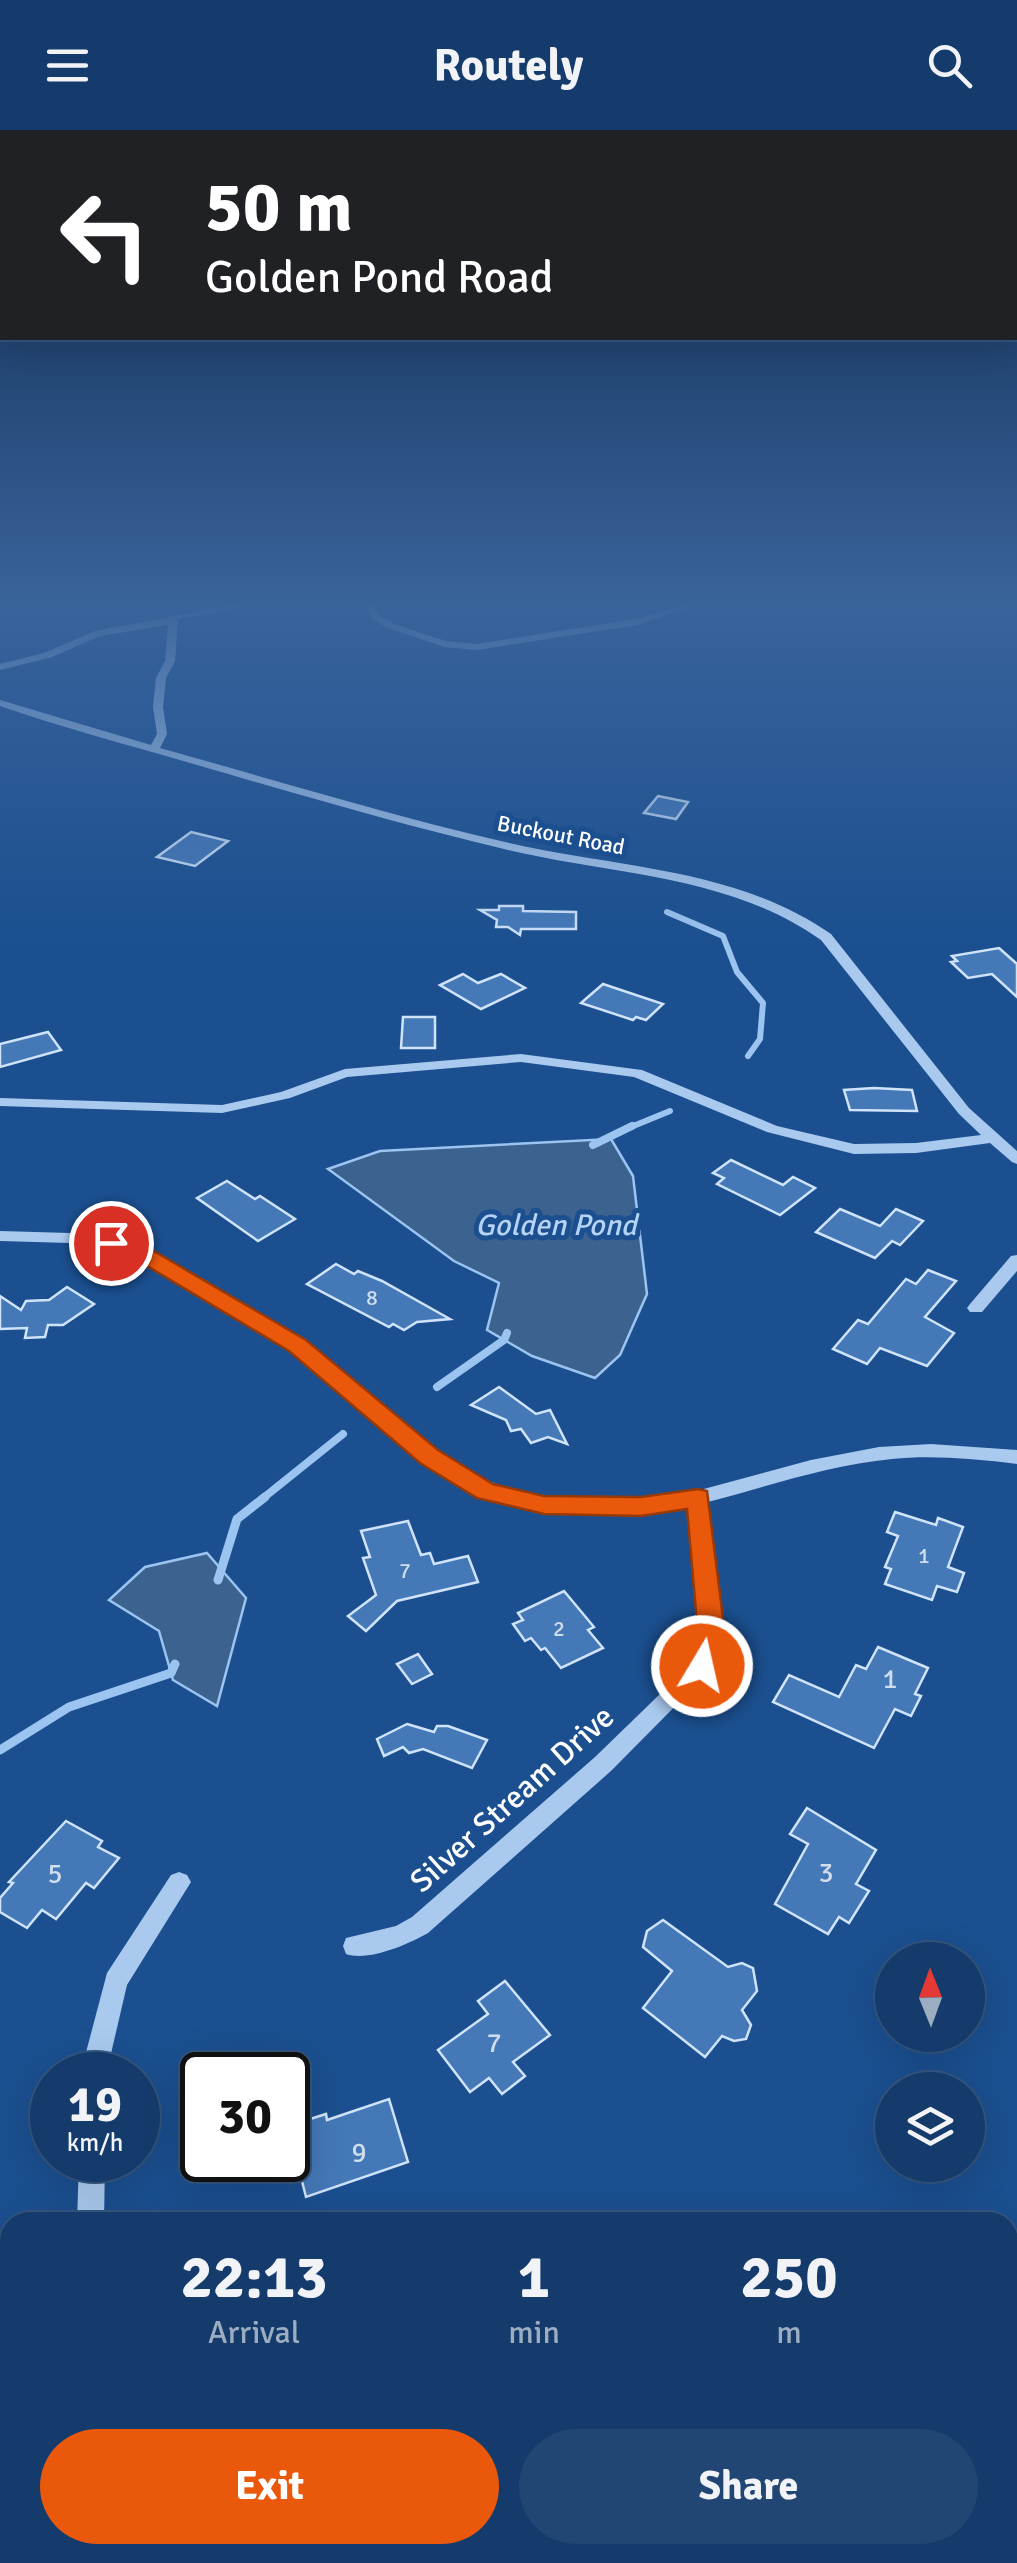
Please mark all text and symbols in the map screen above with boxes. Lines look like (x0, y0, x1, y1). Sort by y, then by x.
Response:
icon: menu (40, 38, 95, 93)
text: Routely (434, 38, 583, 93)
icon: search (922, 38, 977, 93)
text: 50 m (205, 164, 353, 250)
icon: left (40, 170, 170, 300)
text: Golden Pond Road (205, 250, 553, 305)
street label: Buckout Road (495, 809, 627, 861)
pin (69, 1201, 154, 1286)
water label: Golden Pond (475, 1207, 640, 1244)
icon: arrive (84, 1216, 139, 1271)
house number: 8 (366, 1284, 378, 1311)
house number: 1 (918, 1542, 930, 1569)
house number: 7 (399, 1557, 411, 1584)
position arrow (650, 1614, 754, 1718)
house number: 2 (553, 1615, 565, 1642)
house number: 1 (882, 1662, 898, 1696)
street label: Silver Stream Drive (402, 1697, 622, 1901)
house number: 3 (818, 1856, 834, 1890)
house number: 5 (47, 1857, 63, 1891)
north arrow (875, 1942, 985, 2052)
map controls (875, 1942, 985, 2182)
house number: 7 (486, 2026, 502, 2060)
speed limit sign: 30 (180, 2052, 310, 2182)
button: layers (875, 2072, 985, 2182)
text: 19 (68, 2074, 122, 2136)
text: km/h (67, 2127, 123, 2158)
house number: 9 (351, 2136, 367, 2170)
text: 22:13 (180, 2241, 328, 2315)
text: 1 (518, 2241, 550, 2315)
text: 250 (740, 2241, 838, 2315)
text: Arrival (208, 2313, 300, 2352)
text: min (508, 2313, 560, 2352)
text: m (776, 2313, 802, 2352)
button: Exit (40, 2429, 499, 2544)
button: Share (519, 2429, 978, 2544)

